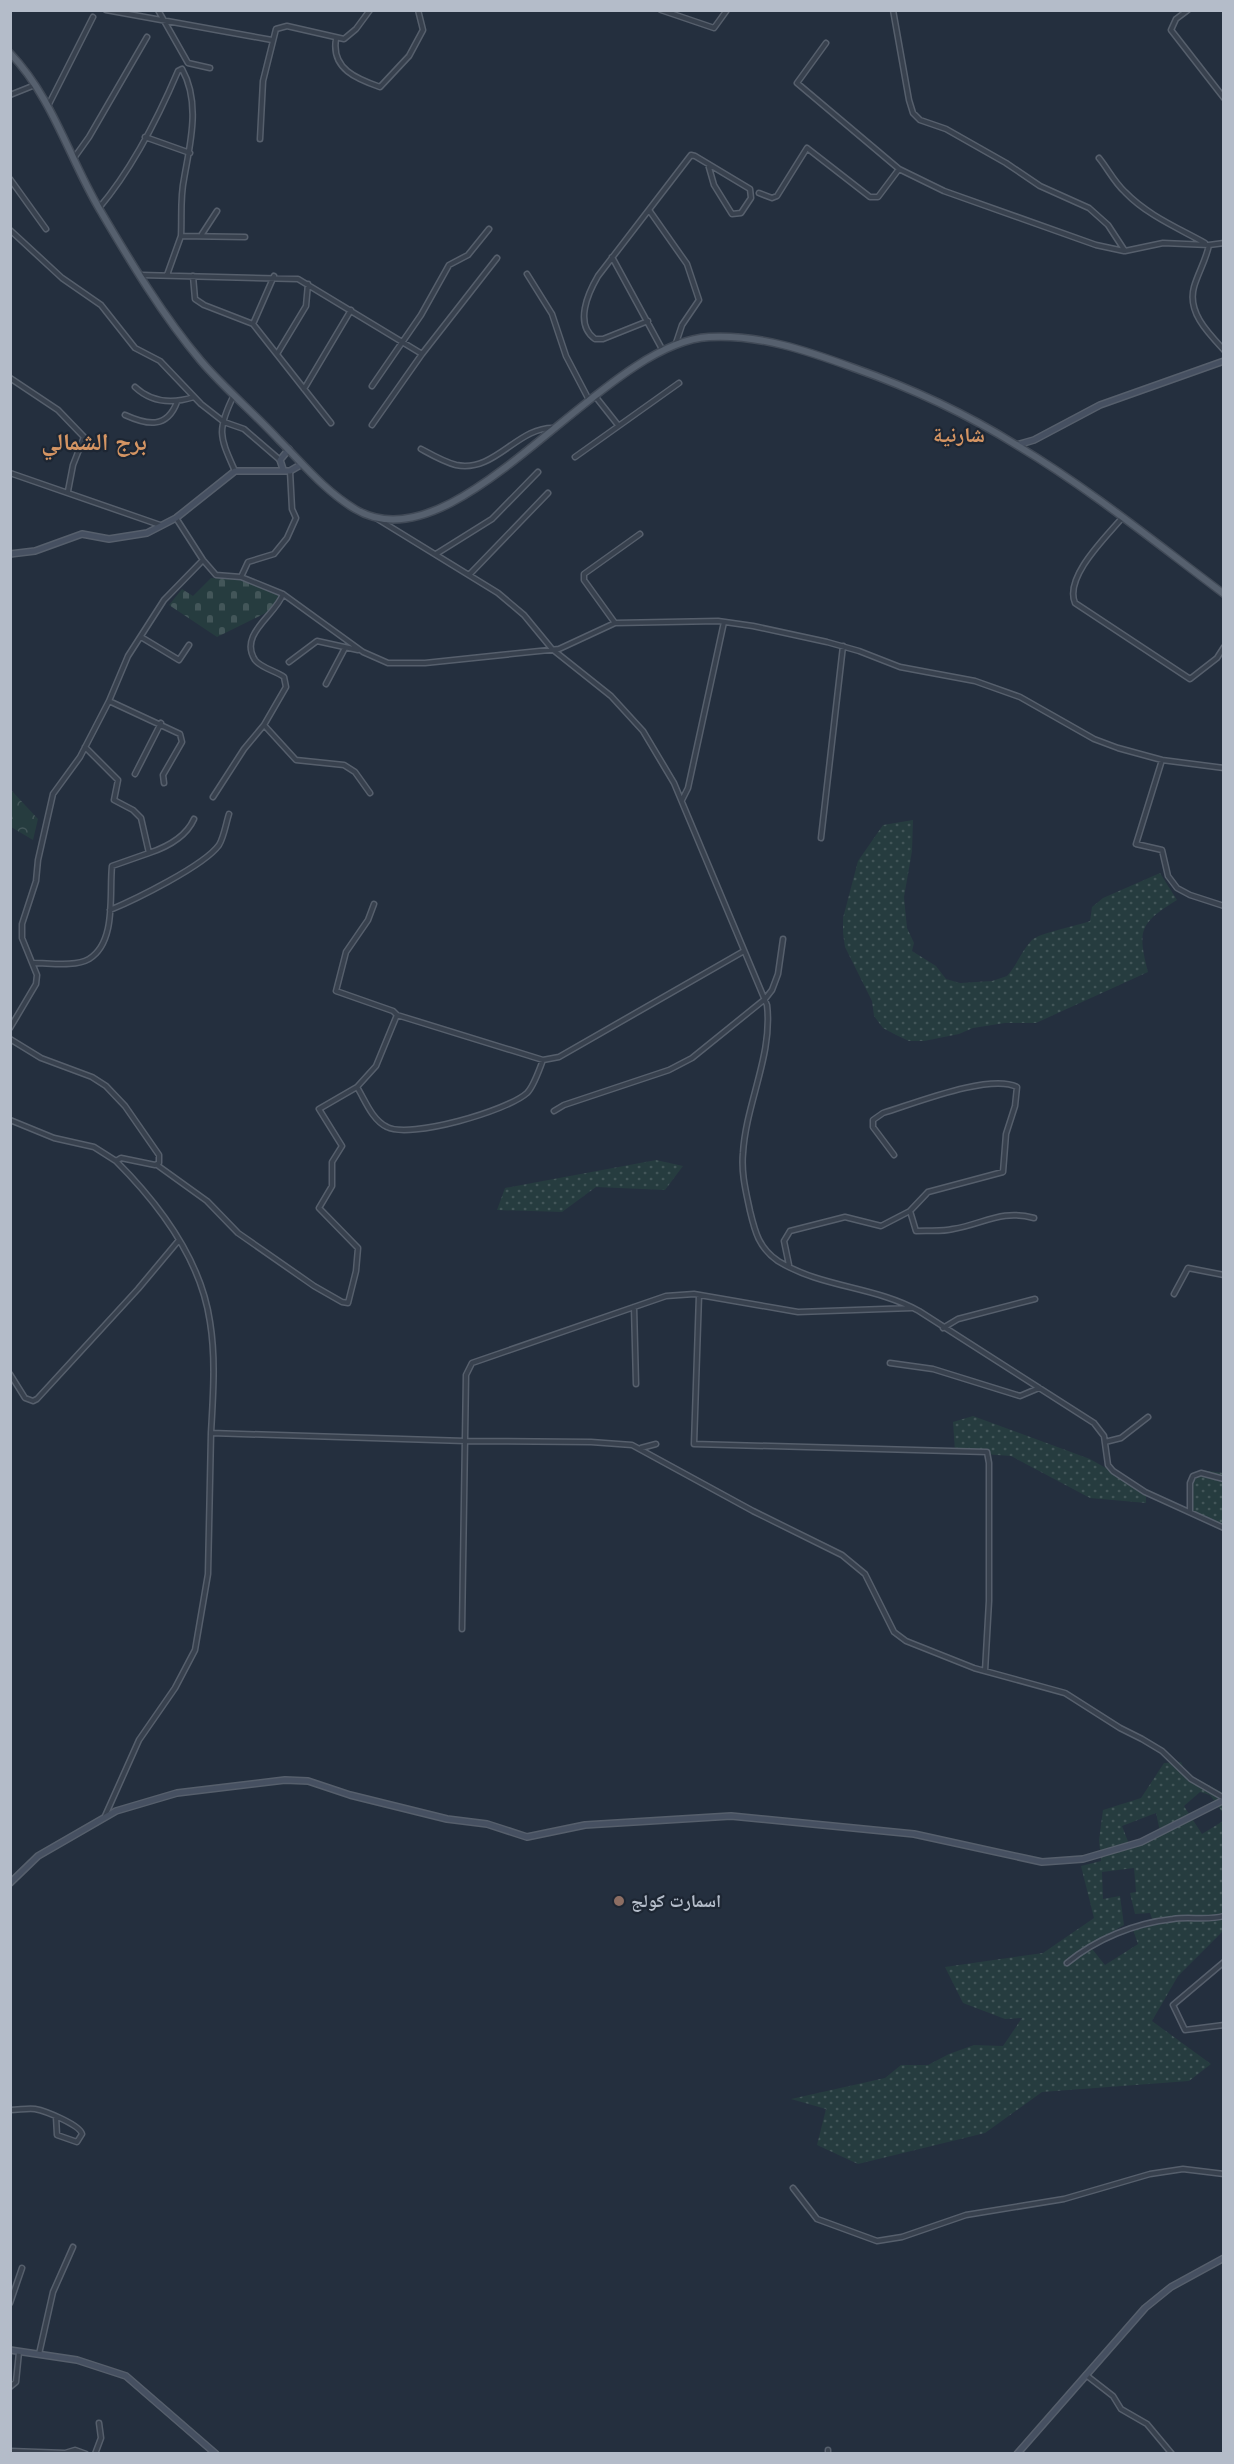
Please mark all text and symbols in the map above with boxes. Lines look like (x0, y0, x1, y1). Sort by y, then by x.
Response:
district label: شارنية (933, 421, 985, 449)
district label: برج الشمالي (41, 426, 147, 461)
place label: اسمارت كولج (631, 1889, 721, 1913)
marker: اسمارت كولج (612, 1894, 626, 1908)

